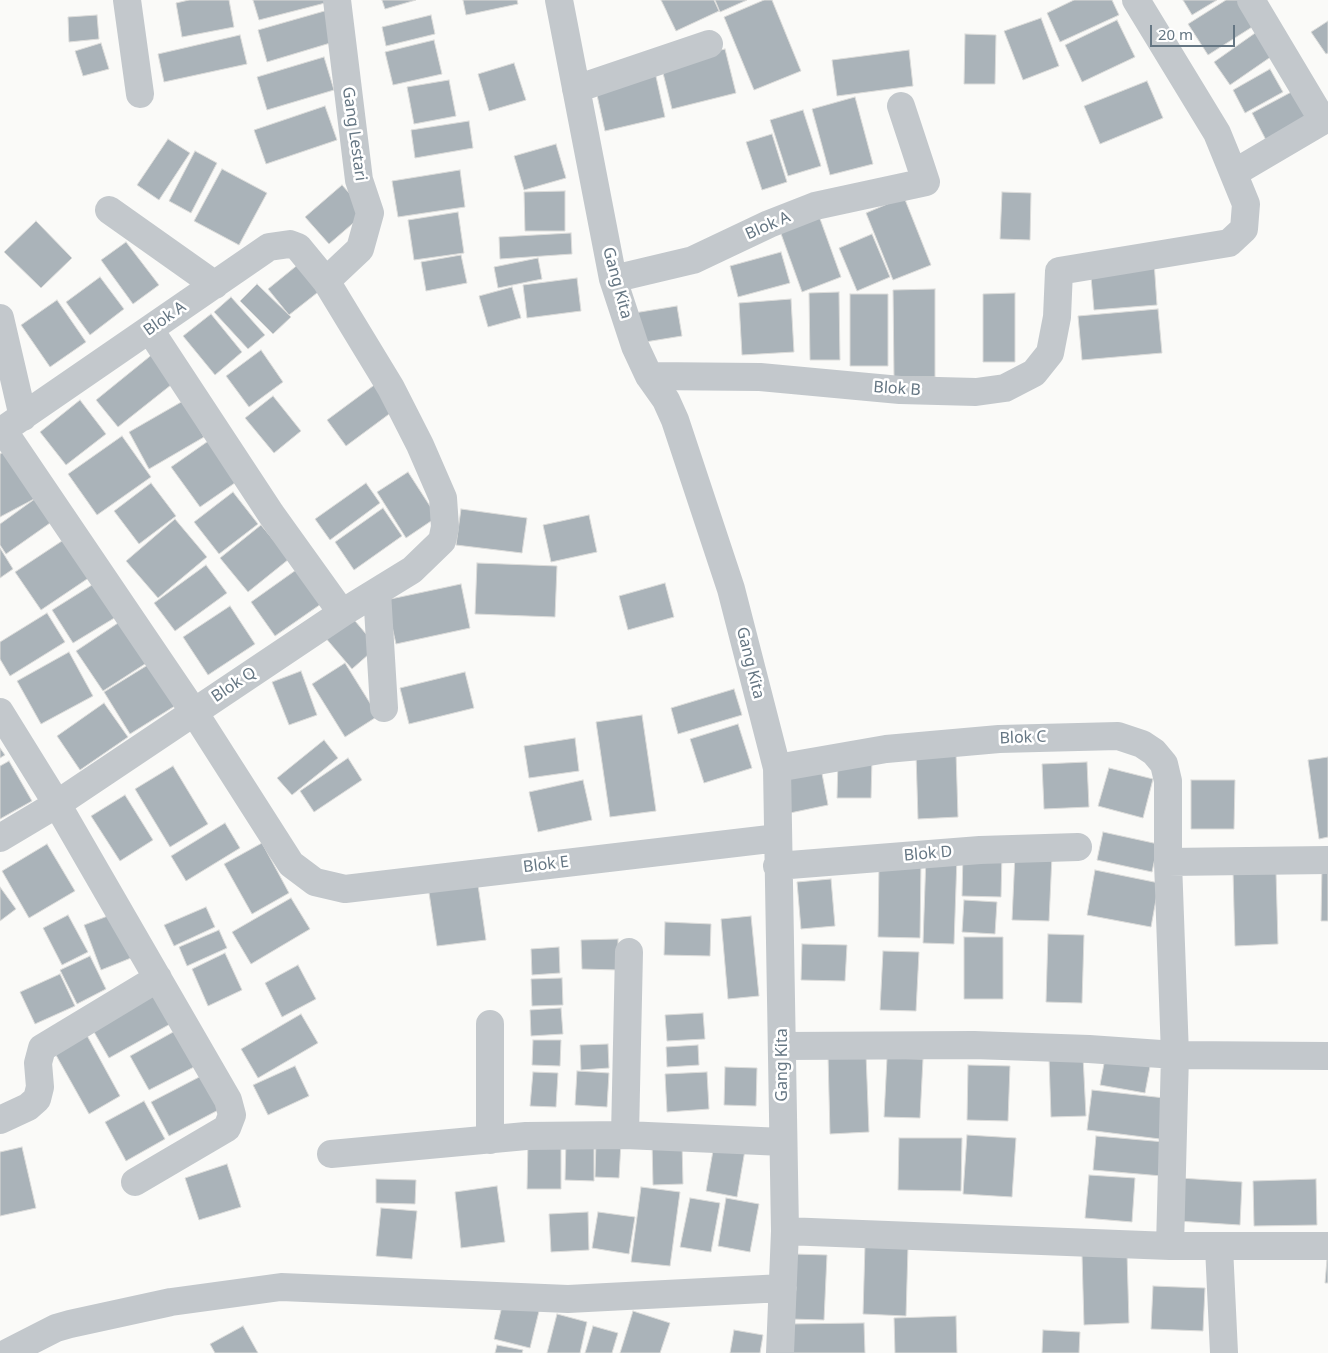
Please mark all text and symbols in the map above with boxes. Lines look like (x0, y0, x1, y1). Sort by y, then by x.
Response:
scale bar (1153, 15, 1238, 47)
text: 20 m (1158, 24, 1193, 44)
street label: Gang Lestari (338, 86, 370, 182)
street label: Blok A (743, 208, 793, 244)
street label: Gang Kita (598, 245, 636, 321)
street label: Blok A (140, 298, 190, 340)
street label: Blok B (873, 378, 921, 400)
street label: Gang Kita (732, 625, 768, 701)
street label: Blok Q (208, 663, 260, 707)
street label: Blok C (999, 728, 1047, 748)
street label: Blok D (903, 842, 953, 866)
street label: Blok E (522, 853, 570, 877)
street label: Gang Kita (772, 1028, 792, 1102)

